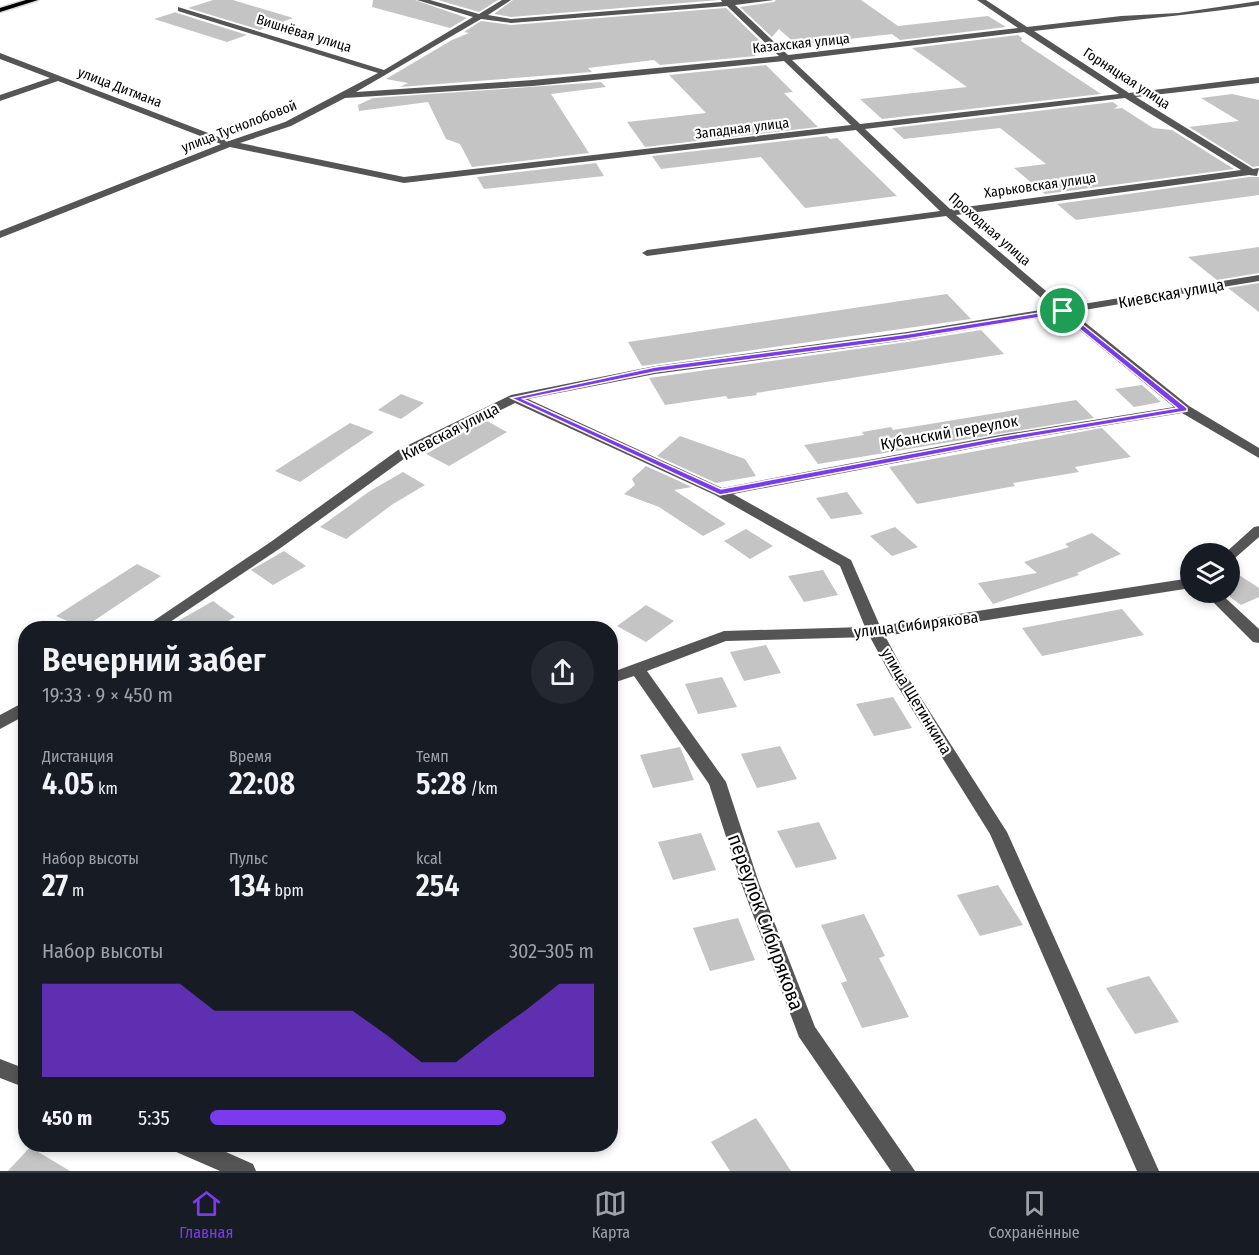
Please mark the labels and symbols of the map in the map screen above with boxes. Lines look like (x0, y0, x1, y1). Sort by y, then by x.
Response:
street label: Вишнёвая улица (254, 11, 354, 56)
street label: Казахская улица (752, 30, 851, 57)
street label: Горняцкая улица (1080, 44, 1173, 113)
street label: улица Дитмана (75, 64, 164, 111)
street label: улица Туснолобовой (179, 97, 299, 156)
street label: Западная улица (694, 114, 790, 143)
street label: Харьковская улица (983, 169, 1097, 202)
street label: Проходная улица (945, 189, 1034, 270)
street label: Киевская улица (1117, 275, 1225, 312)
pin (1037, 285, 1088, 336)
street label: Киевская улица (398, 399, 502, 464)
street label: Кубанский переулок (879, 411, 1020, 454)
street label: улица Сибирякова (853, 607, 979, 642)
street label: улица Щетинкина (877, 645, 956, 758)
street label: переулок Сибирякова (723, 831, 809, 1013)

